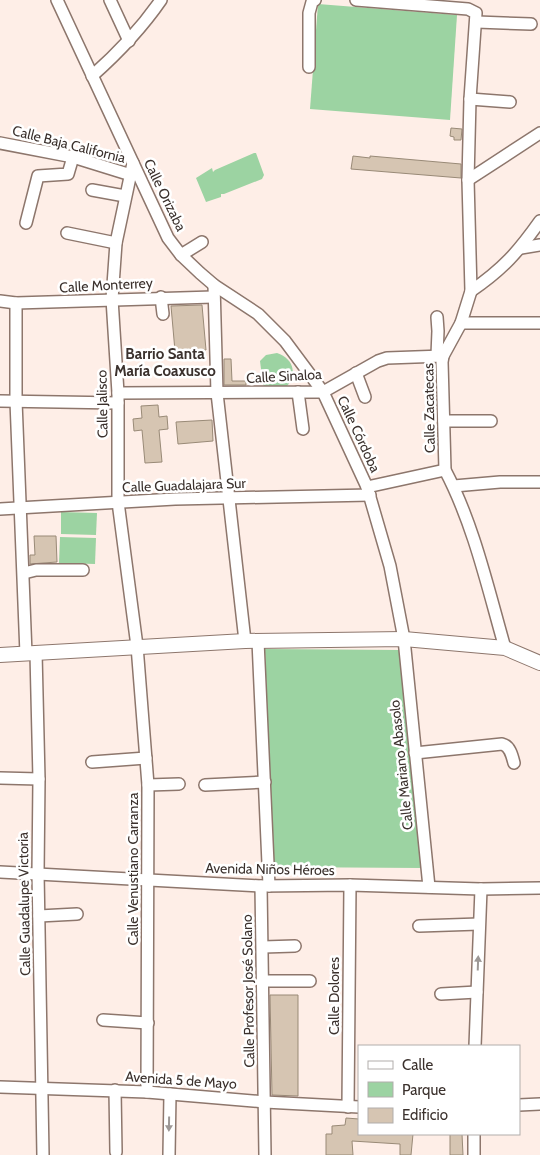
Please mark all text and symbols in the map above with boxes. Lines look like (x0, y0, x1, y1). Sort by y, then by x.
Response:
street label: Calle Baja California (11, 121, 128, 167)
street label: Calle Orizaba (140, 156, 190, 234)
street label: Calle Monterrey (59, 274, 153, 296)
district label: Barrio Santa María Coaxusco (114, 345, 216, 380)
street label: Calle Zacatecas (419, 363, 439, 453)
street label: Calle Sinaloa (246, 365, 322, 387)
street label: Calle Jalisco (92, 369, 112, 438)
street label: Calle Córdoba (333, 393, 385, 475)
street label: Calle Guadalajara Sur (122, 474, 247, 496)
street label: Calle Mariano Abasolo (385, 699, 417, 831)
street label: Calle Venustiano Carranza (124, 792, 142, 946)
street label: Calle Guadalupe Victoria (14, 832, 34, 976)
street label: Avenida Niños Héroes (205, 859, 335, 879)
street label: Calle Profesor José Solano (238, 914, 258, 1068)
one-way arrow (474, 954, 482, 970)
street label: Calle Dolores (325, 957, 343, 1035)
legend (358, 1045, 520, 1135)
text: Calle (402, 1056, 433, 1074)
street label: Avenida 5 de Mayo (125, 1067, 238, 1093)
text: Parque (402, 1081, 446, 1099)
text: Edificio (402, 1106, 448, 1124)
one-way arrow (165, 1117, 173, 1133)

